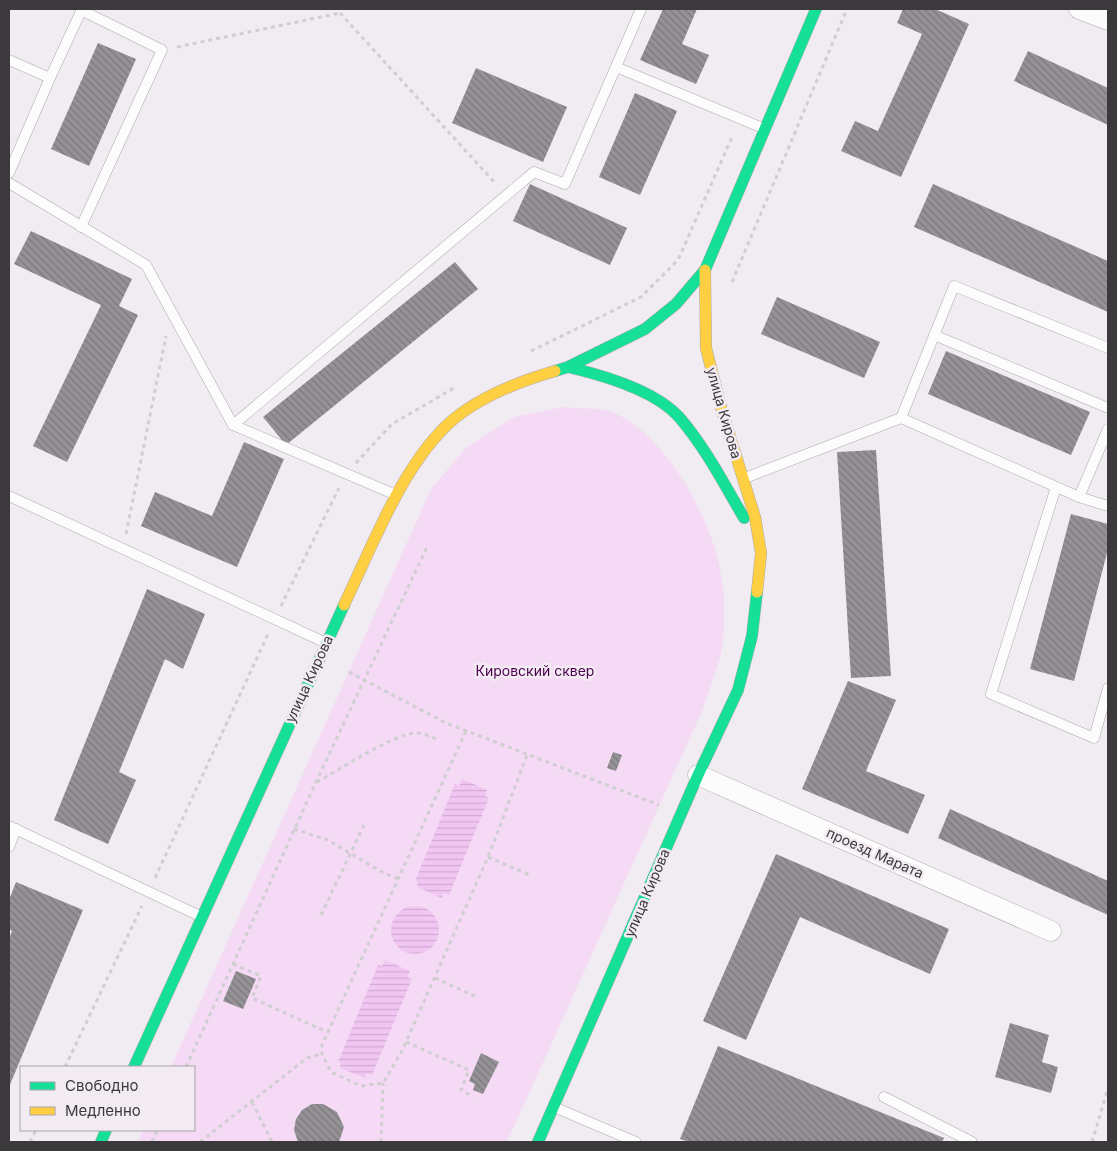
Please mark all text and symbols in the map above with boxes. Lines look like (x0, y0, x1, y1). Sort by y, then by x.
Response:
street label: улица Кирова (703, 365, 746, 460)
street label: улица Кирова (281, 633, 336, 725)
park label: Кировский сквер (476, 662, 594, 679)
street label: проезд Марата (824, 824, 926, 882)
street label: улица Кирова (620, 846, 673, 939)
legend (20, 1066, 195, 1131)
text: Свободно (65, 1076, 139, 1095)
text: Медленно (65, 1101, 141, 1120)

